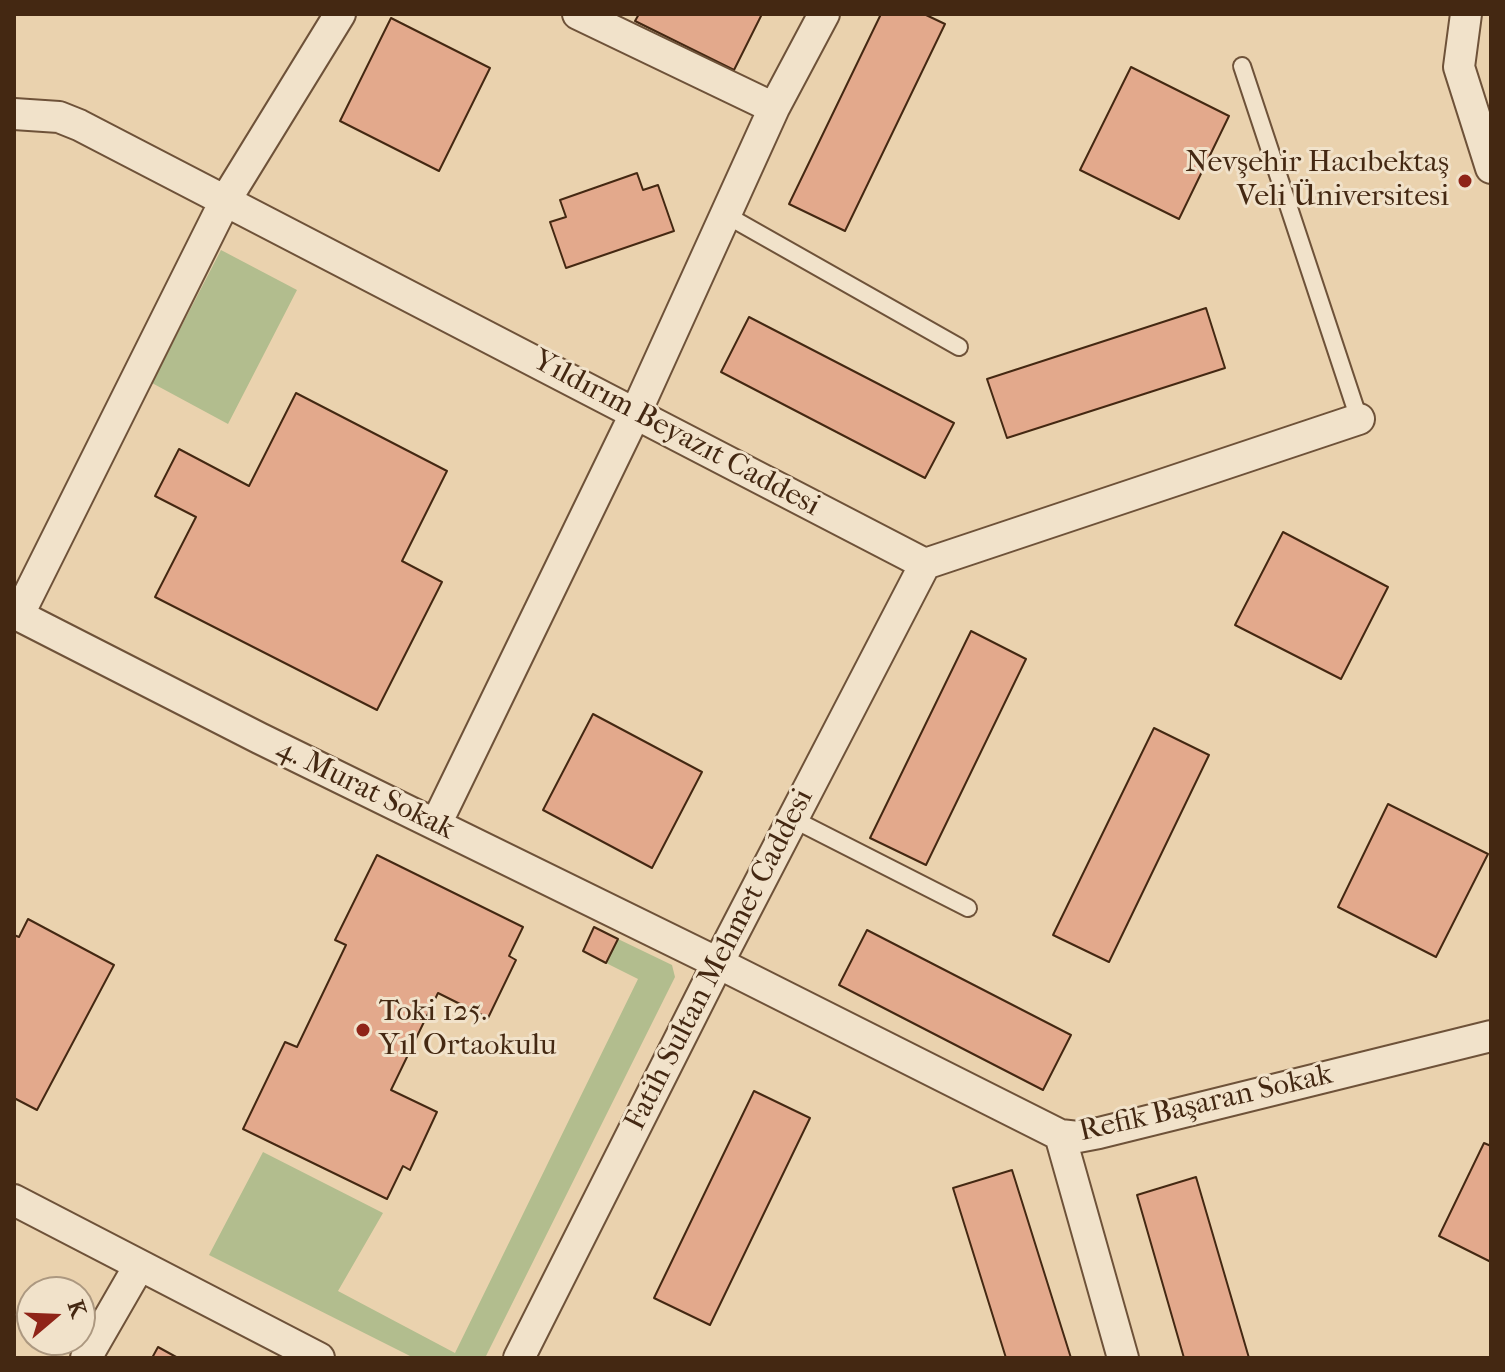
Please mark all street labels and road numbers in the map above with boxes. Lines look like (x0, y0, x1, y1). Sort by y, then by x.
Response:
street label: Yıldırım Beyazıt Caddesi (526, 343, 826, 525)
street label: 4. Murat Sokak (270, 731, 460, 849)
street label: Fatih Sultan Mehmet Caddesi (618, 783, 822, 1137)
street label: Refik Başaran Sokak (1076, 1057, 1336, 1151)

